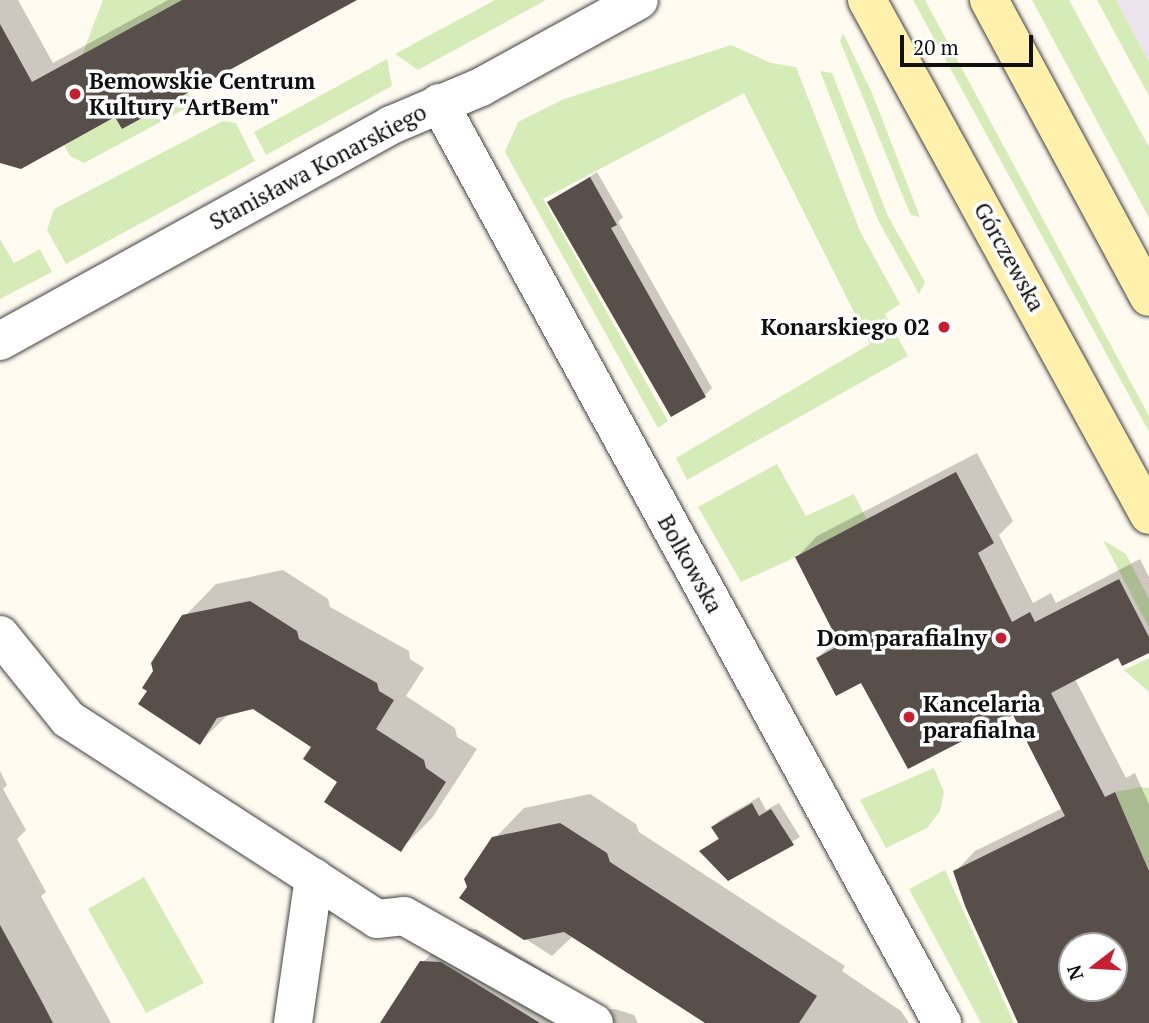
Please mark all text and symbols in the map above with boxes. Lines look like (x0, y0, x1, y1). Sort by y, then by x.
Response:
scale bar (904, 21, 1037, 65)
text: 20 m (913, 33, 959, 61)
place label: Bemowskie Centrum Kultury "ArtBem" (89, 67, 315, 121)
marker: Bemowskie Centrum Kultury "ArtBem" (67, 86, 83, 102)
street label: Stanisława Konarskiego (205, 98, 431, 236)
street label: Górczewska (968, 198, 1050, 316)
place label: Konarskiego 02 (761, 313, 930, 341)
marker: Konarskiego 02 (936, 319, 952, 335)
street label: Bolkowska (652, 510, 728, 618)
place label: Dom parafialny (817, 624, 987, 652)
marker: Dom parafialny (993, 630, 1009, 646)
place label: Kancelaria parafialna (923, 690, 1041, 744)
marker: Kancelaria parafialna (901, 709, 917, 725)
north arrow (1058, 932, 1128, 1002)
text: N (1060, 962, 1088, 983)

